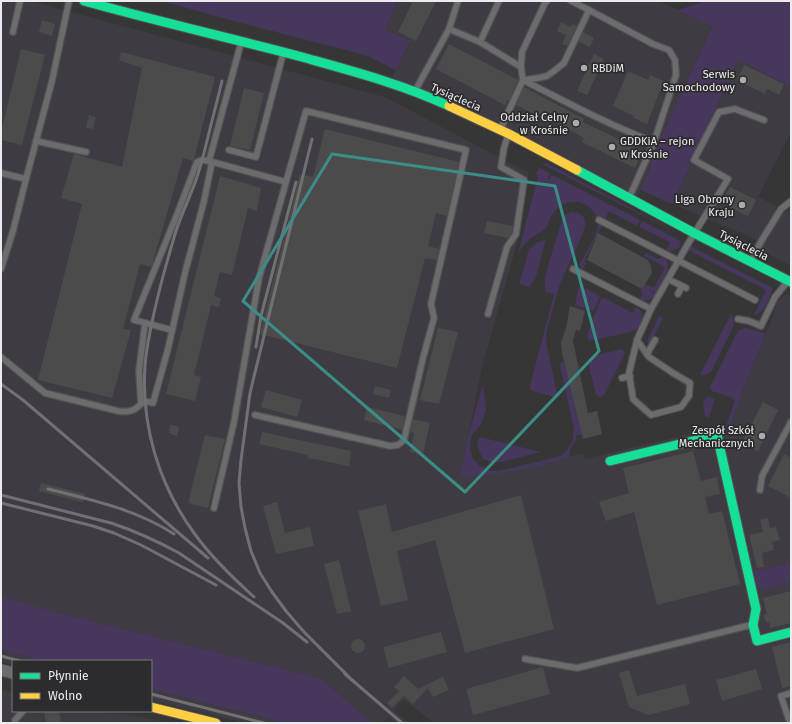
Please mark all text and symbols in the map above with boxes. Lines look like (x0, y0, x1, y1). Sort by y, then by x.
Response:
place label: RBDiM (592, 62, 624, 75)
marker: RBDiM (579, 63, 589, 73)
place label: Serwis Samochodowy (663, 68, 736, 94)
marker: Serwis Samochodowy (738, 75, 748, 85)
street label: Tysiąclecia (429, 81, 483, 114)
place label: Oddział Celny w Krośnie (500, 111, 569, 137)
marker: Oddział Celny w Krośnie (571, 118, 581, 128)
place label: GDDKiA – rejon w Krośnie (620, 135, 694, 161)
marker: GDDKiA – rejon w Krośnie (607, 142, 617, 152)
place label: Liga Obrony Kraju (675, 193, 735, 219)
marker: Liga Obrony Kraju (737, 200, 747, 210)
street label: Tysiąclecia (717, 227, 771, 263)
place label: Zespół Szkół Mechanicznych (679, 424, 755, 450)
marker: Zespół Szkół Mechanicznych (757, 431, 767, 441)
legend (12, 660, 152, 712)
text: Płynnie (48, 669, 89, 683)
text: Wolno (48, 689, 82, 703)

